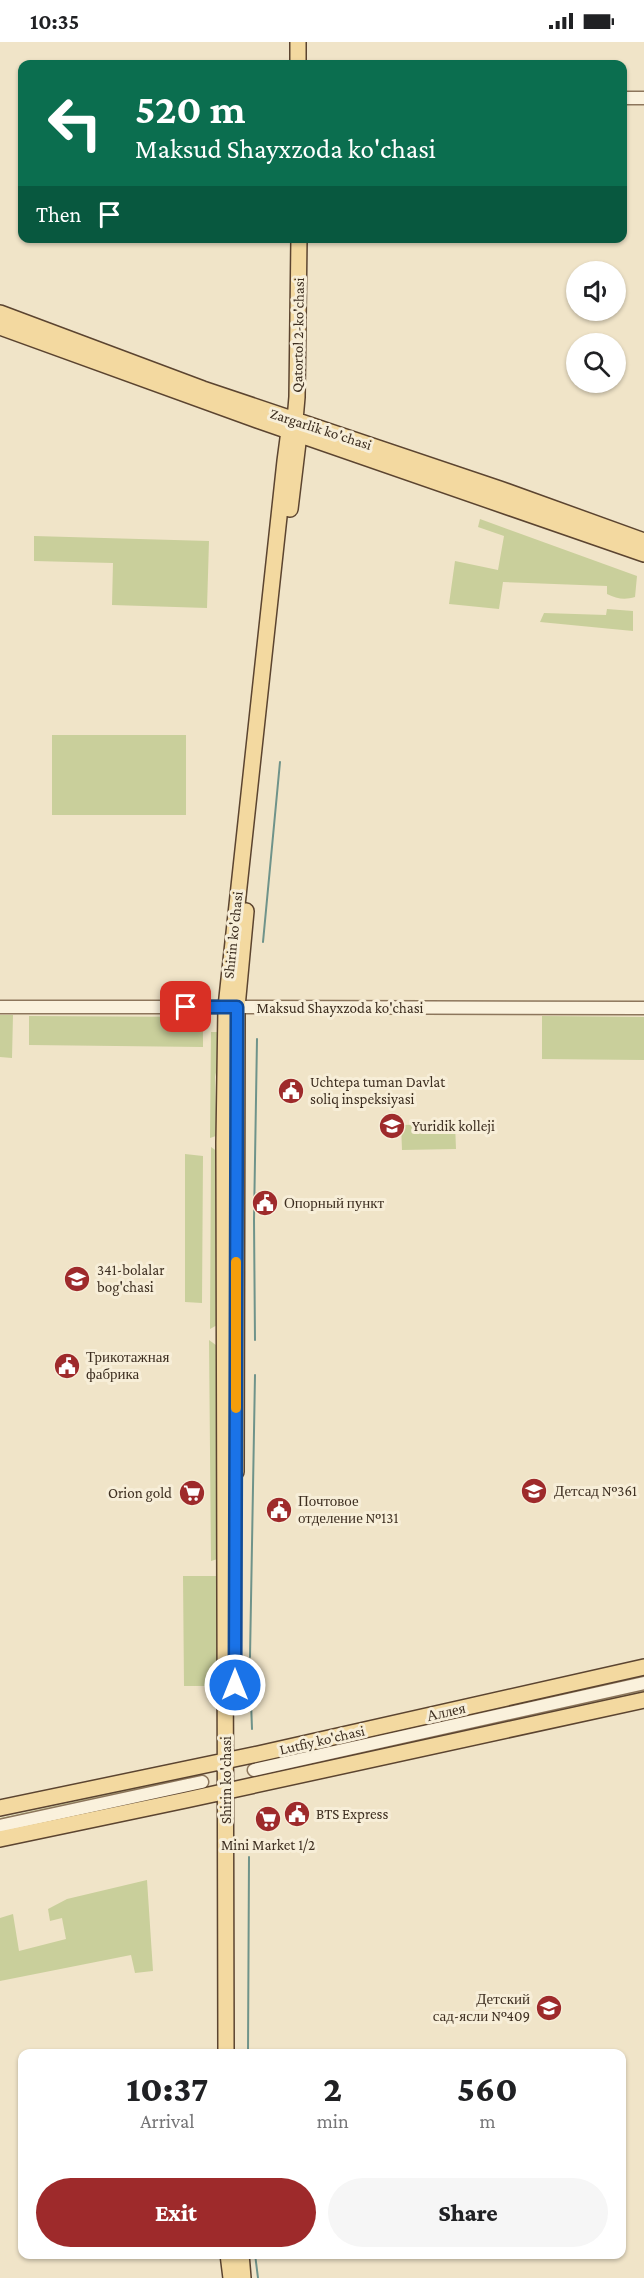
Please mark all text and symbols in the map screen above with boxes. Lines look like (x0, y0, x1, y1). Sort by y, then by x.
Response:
text: 10:35 (30, 9, 79, 34)
icon: left (36, 84, 114, 162)
text: 520 m (135, 85, 246, 132)
text: Maksud Shayxzoda ko'chasi (135, 134, 436, 164)
icon: arrive (93, 198, 126, 231)
text: Then (36, 202, 81, 227)
map controls (566, 261, 626, 393)
button: sound (566, 261, 626, 321)
street label: Qatortol 2-ko'chasi (289, 277, 307, 393)
button: search (566, 333, 626, 393)
street label: Zargarlik ko'chasi (268, 405, 374, 454)
street label: Shirin ko'chasi (220, 890, 246, 980)
pin (160, 981, 211, 1032)
icon: arrive (169, 990, 202, 1023)
street label: Maksud Shayxzoda ko'chasi (256, 1000, 424, 1017)
place label: Uchtepa tuman Davlat soliq inspeksiyasi (310, 1074, 446, 1108)
public building icon: Uchtepa tuman Davlat soliq inspeksiyasi (276, 1076, 306, 1106)
school or university icon: Yuridik kolleji (377, 1111, 407, 1141)
place label: Yuridik kolleji (412, 1118, 495, 1135)
public building icon: Опорный пункт (250, 1188, 280, 1218)
place label: Опорный пункт (284, 1195, 384, 1211)
place label: 341-bolalar bog'chasi (97, 1262, 165, 1296)
school or university icon: 341-bolalar bog'chasi (62, 1264, 92, 1294)
place label: Трикотажная фабрика (86, 1349, 169, 1382)
public building icon: Трикотажная фабрика (52, 1351, 82, 1381)
school or university icon: Детсад №361 (519, 1476, 549, 1506)
supermarket icon: Orion gold (177, 1478, 207, 1508)
place label: Детсад №361 (554, 1483, 637, 1499)
place label: Orion gold (108, 1485, 172, 1502)
place label: Почтовое отделение №131 (298, 1493, 398, 1526)
public building icon: Почтовое отделение №131 (264, 1495, 294, 1525)
position arrow (203, 1653, 267, 1717)
street label: Аллея (425, 1700, 467, 1724)
street label: Lutfiy ko'chasi (278, 1722, 366, 1759)
street label: Shirin ko'chasi (218, 1736, 234, 1824)
public building icon: BTS Express (282, 1799, 312, 1829)
supermarket icon: Mini Market 1/2 (253, 1804, 283, 1834)
place label: BTS Express (316, 1806, 388, 1823)
place label: Mini Market 1/2 (221, 1837, 315, 1853)
place label: Детский сад-ясли №409 (433, 1991, 530, 2024)
school or university icon: Детский сад-ясли №409 (534, 1993, 564, 2023)
text: 10:37 (126, 2069, 209, 2109)
text: 2 (323, 2069, 342, 2109)
text: 560 (457, 2069, 518, 2109)
text: Arrival (140, 2110, 195, 2132)
text: min (317, 2110, 349, 2132)
text: m (479, 2110, 495, 2132)
button: Exit (36, 2178, 316, 2247)
button: Share (328, 2178, 608, 2247)

